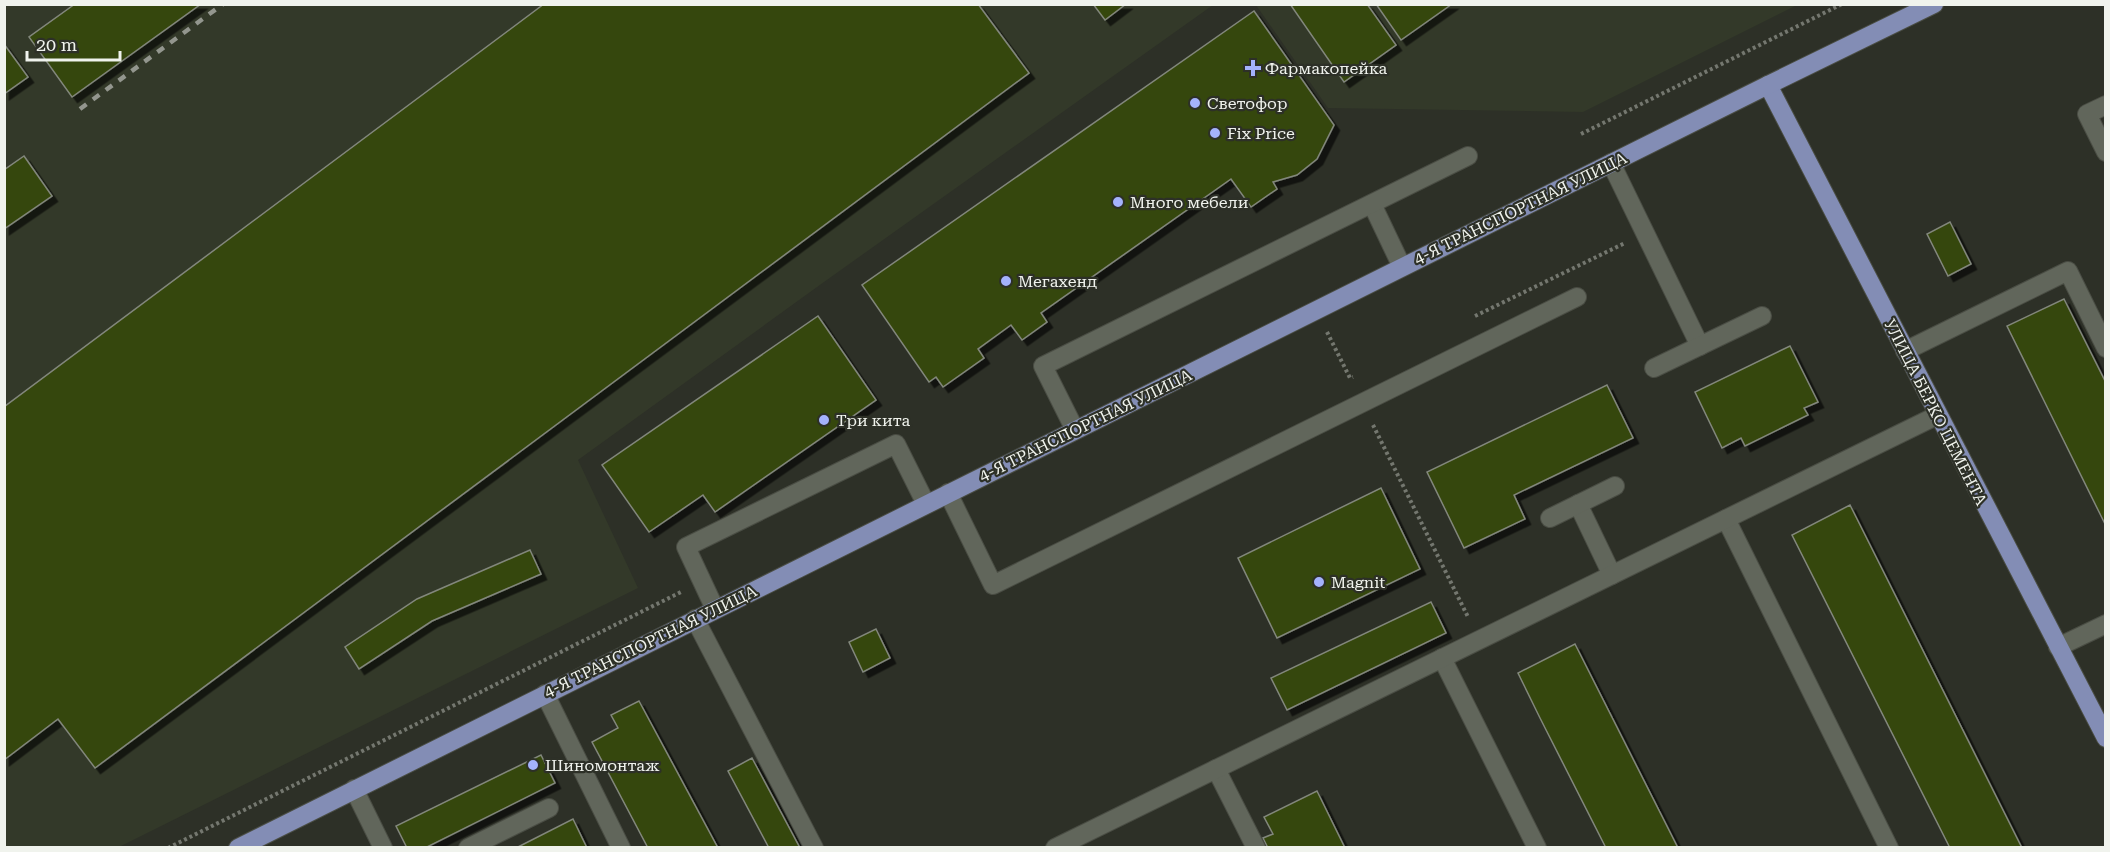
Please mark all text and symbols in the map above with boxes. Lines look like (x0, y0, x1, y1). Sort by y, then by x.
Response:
scale bar (27, 24, 120, 62)
text: 20 m (36, 34, 77, 55)
place label: Фармакопейка (1265, 59, 1388, 78)
marker: Фармакопейка (1246, 61, 1260, 75)
place label: Светофор (1207, 94, 1287, 113)
marker: Светофор (1188, 96, 1202, 110)
place label: Fix Price (1227, 124, 1295, 143)
marker: Fix Price (1208, 126, 1222, 140)
street label: 4-Я ТРАНСПОРТНАЯ УЛИЦА (1411, 148, 1631, 268)
place label: Много мебели (1130, 193, 1249, 212)
marker: Много мебели (1111, 195, 1125, 209)
place label: Мегахенд (1018, 272, 1097, 291)
marker: Мегахенд (999, 274, 1013, 288)
street label: УЛИЦА БЕРКО ЦЕМЕНТА (1880, 316, 1991, 509)
street label: 4-Я ТРАНСПОРТНАЯ УЛИЦА (976, 365, 1196, 485)
place label: Три кита (836, 411, 910, 430)
marker: Три кита (817, 413, 831, 427)
place label: Magnit (1331, 573, 1385, 592)
marker: Magnit (1312, 575, 1326, 589)
street label: 4-Я ТРАНСПОРТНАЯ УЛИЦА (541, 581, 761, 701)
place label: Шиномонтаж (545, 756, 660, 775)
marker: Шиномонтаж (526, 758, 540, 772)

